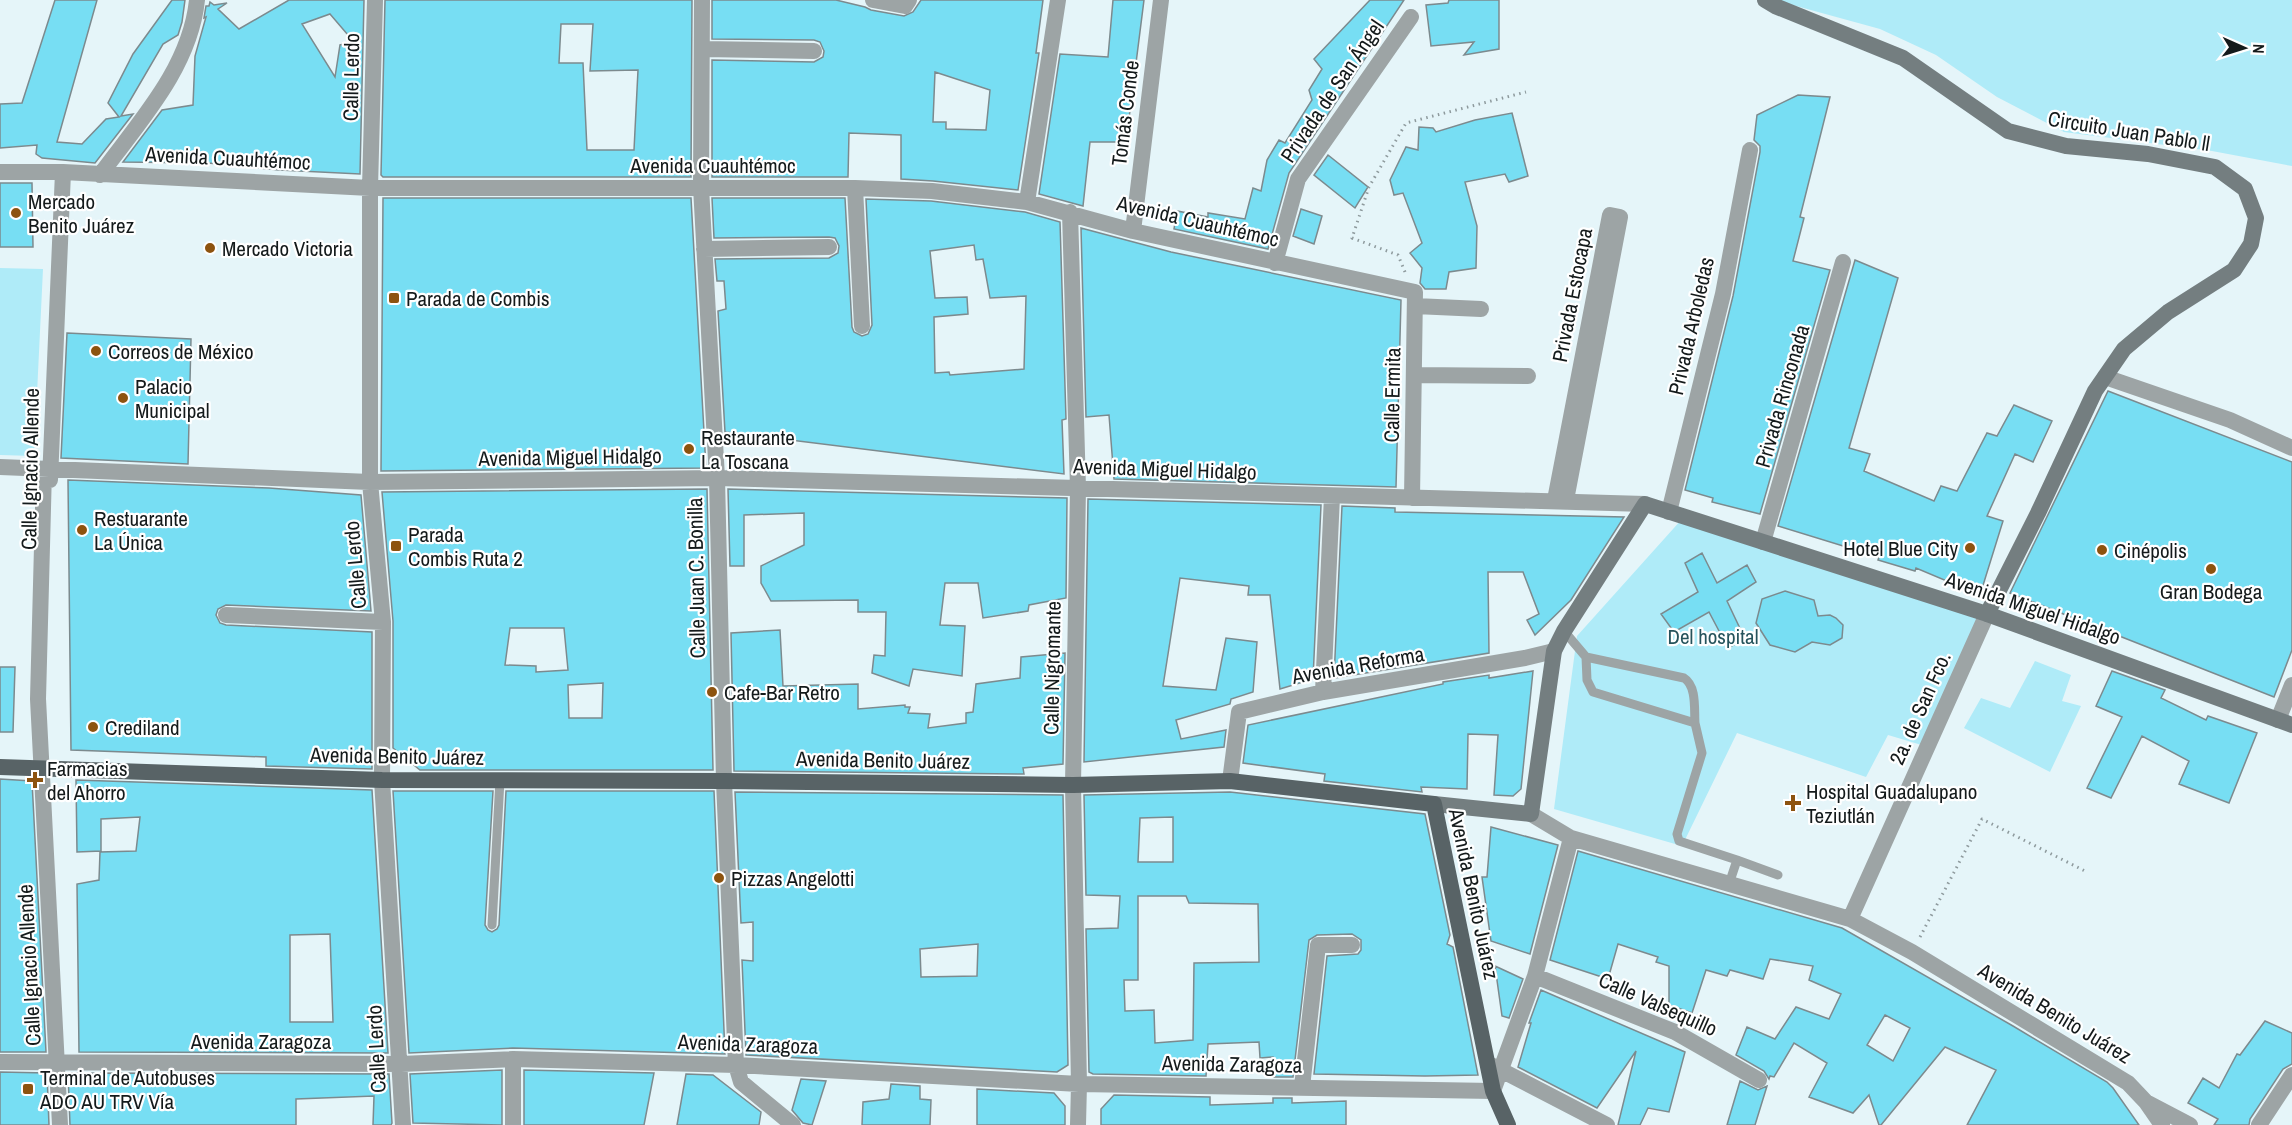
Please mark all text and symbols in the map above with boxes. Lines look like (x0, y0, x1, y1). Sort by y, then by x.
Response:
street label: Privada de San Ángel (1273, 14, 1391, 168)
north arrow (2214, 18, 2274, 78)
street label: Calle Lerdo (336, 33, 366, 121)
text: N (2248, 43, 2270, 54)
street label: Tomás Conde (1104, 59, 1146, 167)
street label: Circuito Juan Pablo ll (2046, 104, 2212, 158)
street label: Avenida Cuauhtémoc (144, 139, 311, 177)
street label: Avenida Cuauhtémoc (629, 151, 796, 180)
place label: Mercado Benito Juárez (28, 187, 135, 240)
street label: Avenida Cuauhtémoc (1113, 188, 1282, 254)
marker: Mercado Benito Juárez (9, 206, 23, 220)
street label: Privada Estocapa (1545, 225, 1599, 364)
place label: Mercado Victoria (222, 234, 353, 263)
marker: Mercado Victoria (203, 241, 217, 255)
street label: Privada Arboledas (1661, 254, 1721, 398)
place label: Parada de Combis (406, 284, 550, 313)
marker: Parada de Combis (387, 291, 401, 305)
street label: Privada Rinconada (1748, 321, 1816, 471)
place label: Correos de México (108, 337, 253, 366)
marker: Correos de México (89, 344, 103, 358)
street label: Calle Ermita (1377, 347, 1407, 443)
place label: Palacio Municipal (135, 372, 210, 425)
street label: Calle Ignacio Allende (14, 388, 46, 550)
marker: Palacio Municipal (116, 391, 130, 405)
place label: Restaurante La Toscana (701, 423, 795, 476)
street label: Avenida Miguel Hidalgo (477, 441, 662, 473)
marker: Restaurante La Toscana (682, 442, 696, 456)
street label: Avenida Miguel Hidalgo (1072, 451, 1257, 487)
street label: Calle Juan C. Bonilla (680, 497, 712, 659)
place label: Restuarante La Única (94, 504, 188, 557)
street label: Calle Lerdo (337, 520, 373, 610)
place label: Parada Combis Ruta 2 (408, 520, 523, 573)
marker: Restuarante La Única (75, 523, 89, 537)
place label: Hotel Blue City (1843, 534, 1958, 563)
place label: Cinépolis (2114, 536, 2187, 565)
marker: Parada Combis Ruta 2 (389, 539, 403, 553)
marker: Hotel Blue City (1963, 541, 1977, 555)
marker: Cinépolis (2095, 543, 2109, 557)
marker: Gran Bodega (2204, 562, 2218, 576)
street label: Avenida Miguel Hidalgo (1941, 564, 2124, 652)
place label: Gran Bodega (2160, 577, 2263, 606)
street label: Calle Nigromante (1036, 601, 1068, 735)
park label: Del hospital (1668, 622, 1758, 651)
street label: Avenida Reforma (1289, 639, 1427, 691)
street label: 2a. de San Fco. (1882, 647, 1958, 769)
place label: Cafe-Bar Retro (724, 678, 840, 707)
marker: Cafe-Bar Retro (705, 685, 719, 699)
place label: Crediland (105, 713, 180, 742)
marker: Crediland (86, 720, 100, 734)
street label: Avenida Benito Juárez (309, 740, 485, 772)
street label: Avenida Benito Juárez (795, 744, 971, 776)
place label: Farmacias del Ahorro (47, 754, 128, 807)
marker: Farmacias del Ahorro (28, 773, 42, 787)
place label: Hospital Guadalupano Teziutlán (1806, 777, 1977, 830)
marker: Hospital Guadalupano Teziutlán (1784, 794, 1802, 812)
street label: Avenida Benito Juárez (1442, 805, 1506, 982)
place label: Pizzas Angelotti (731, 864, 855, 893)
marker: Pizzas Angelotti (712, 871, 726, 885)
street label: Calle Ignacio Allende (10, 883, 48, 1047)
street label: Avenida Benito Juárez (1972, 955, 2137, 1070)
street label: Calle Valsequillo (1594, 965, 1722, 1043)
street label: Calle Lerdo (359, 1004, 393, 1094)
street label: Avenida Zaragoza (190, 1027, 332, 1056)
street label: Avenida Zaragoza (676, 1027, 819, 1061)
street label: Avenida Zaragoza (1161, 1048, 1303, 1080)
place label: Terminal de Autobuses ADO AU TRV Vía (39, 1063, 215, 1116)
marker: Terminal de Autobuses ADO AU TRV Vía (21, 1082, 35, 1096)

